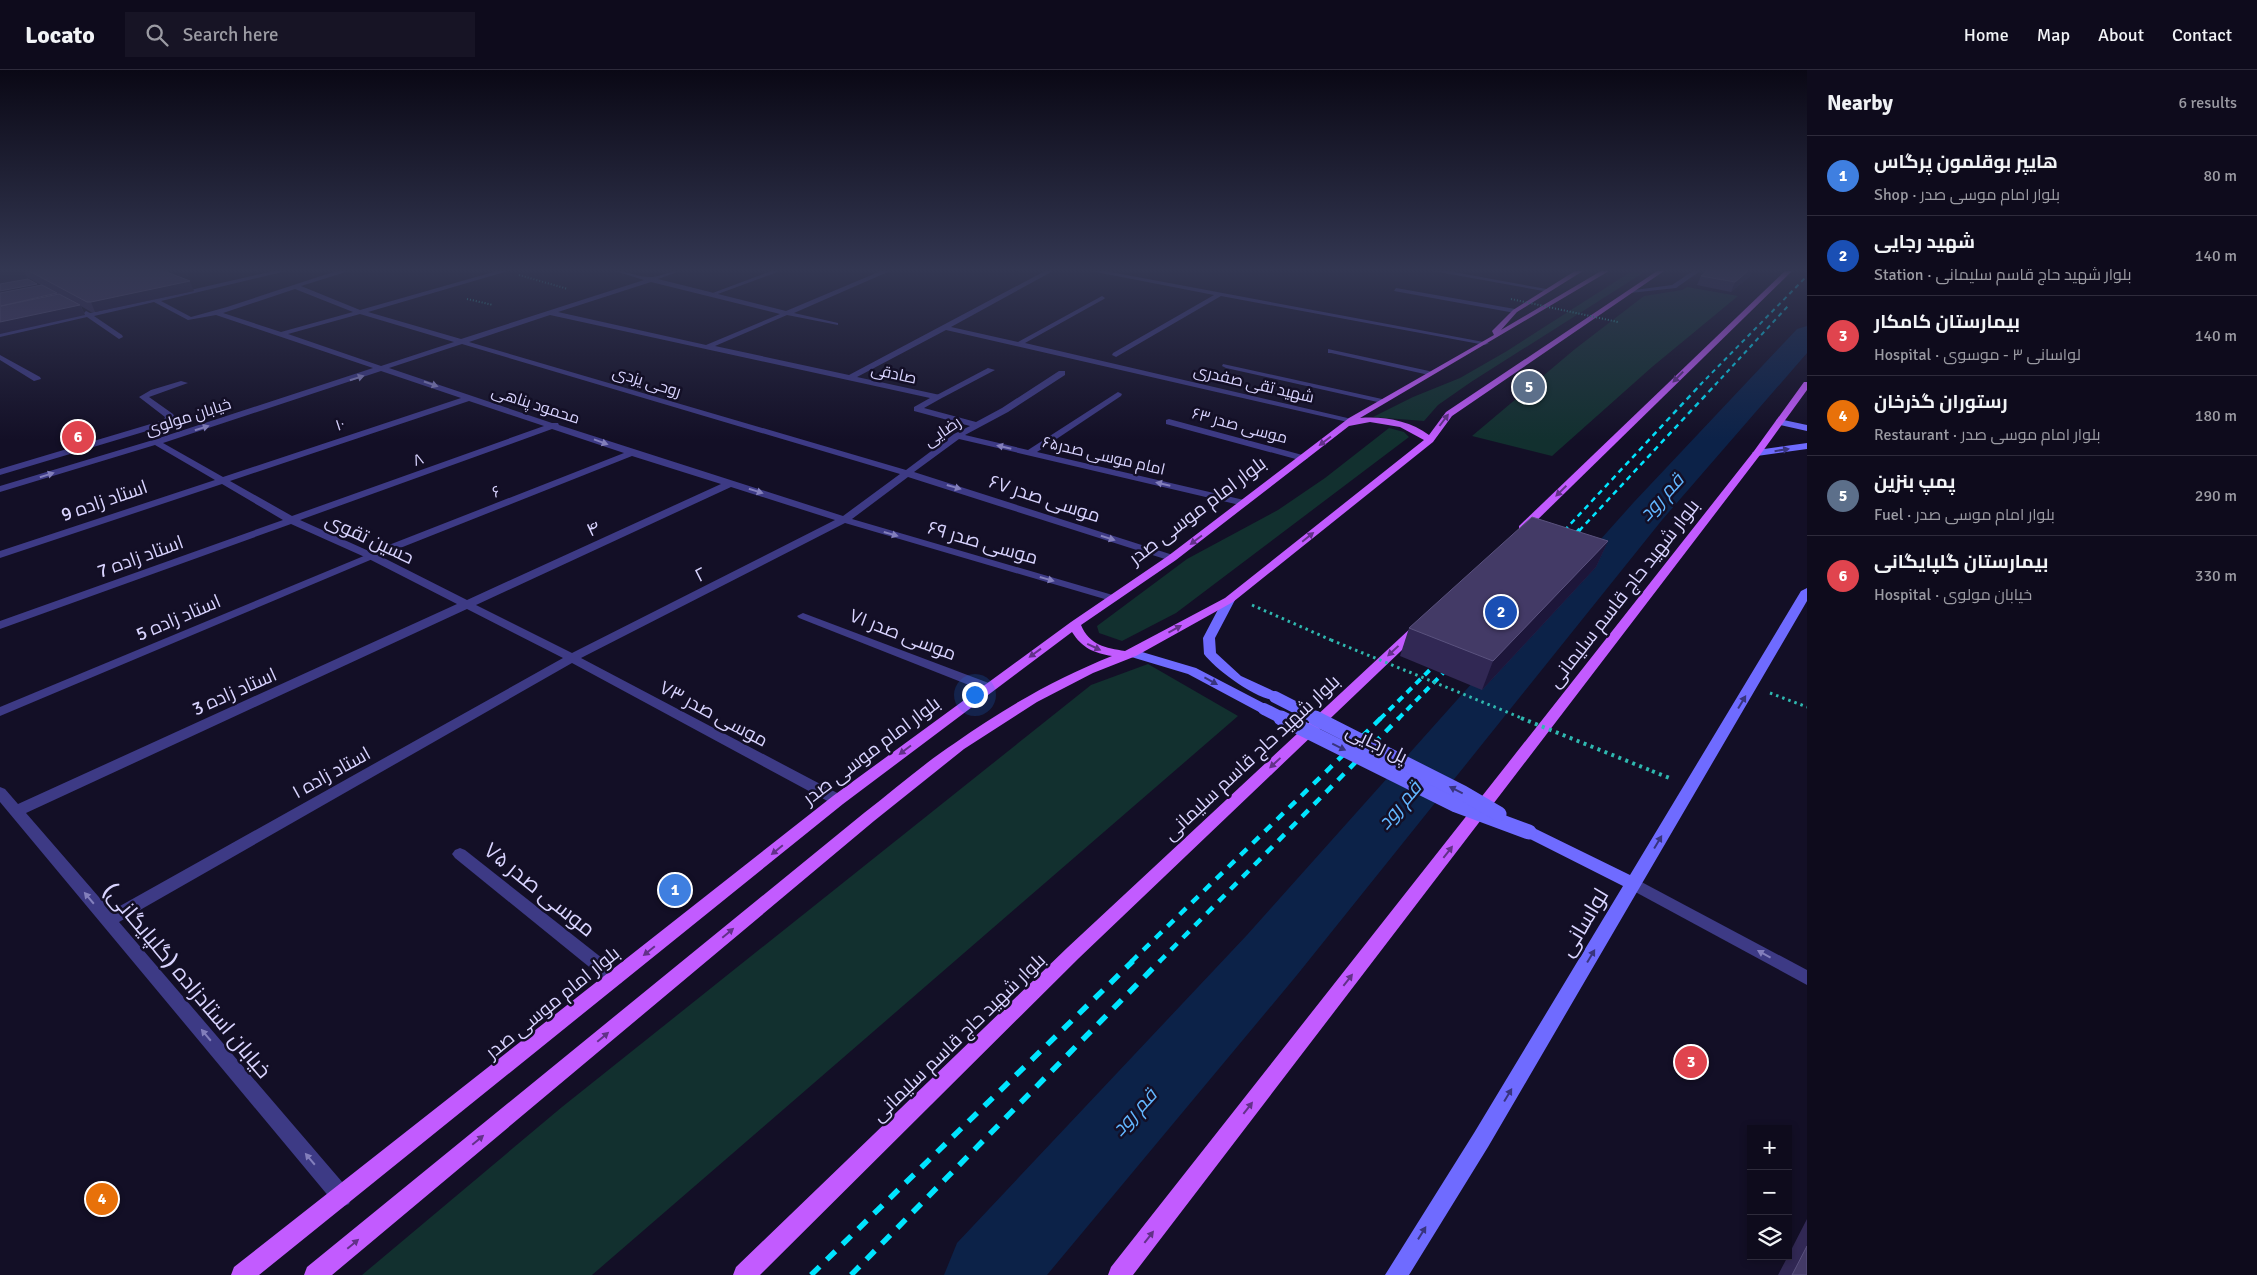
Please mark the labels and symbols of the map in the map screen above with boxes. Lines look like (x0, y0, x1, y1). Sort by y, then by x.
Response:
street label: صادقی (869, 359, 918, 389)
street label: شهید تقی صفدری (1192, 360, 1316, 408)
street label: روحی یزدی (610, 362, 683, 402)
pin: 5 (1513, 368, 1545, 406)
one-way arrow (1672, 371, 1684, 383)
one-way arrow (349, 373, 364, 381)
one-way arrow (423, 381, 438, 389)
street label: محمود پناهی (489, 381, 582, 430)
street label: خیابان مولوی (143, 394, 234, 440)
street label: موسی صدر ۶۳ (1190, 404, 1290, 448)
street label: رضایی (920, 412, 965, 451)
street label: ۱۰ (333, 414, 348, 436)
one-way arrow (1439, 414, 1450, 427)
pin: 6 (62, 418, 94, 456)
one-way arrow (195, 423, 210, 431)
street label: امام موسی صدر۶۵ (1040, 432, 1167, 481)
one-way arrow (1318, 436, 1332, 446)
one-way arrow (594, 438, 609, 446)
one-way arrow (997, 443, 1012, 451)
one-way arrow (1774, 445, 1790, 453)
street label: ۸ (410, 449, 426, 471)
street label: بلوار امام موسی صدر (1123, 451, 1272, 572)
water label: قم رود (1633, 467, 1691, 527)
street label: موسی صدر ۶۷ (986, 470, 1103, 528)
one-way arrow (39, 471, 54, 479)
street label: استاد زاده 9 (58, 475, 151, 527)
one-way arrow (1155, 480, 1170, 488)
street label: ۶ (489, 481, 504, 503)
one-way arrow (947, 484, 962, 492)
one-way arrow (1556, 485, 1568, 497)
one-way arrow (749, 487, 764, 495)
street label: بلوار شهید حاج قاسم سلیمانی (1543, 495, 1706, 693)
street label: حسین تقوی (321, 508, 418, 570)
street label: ۴ (583, 515, 604, 542)
street label: موسی صدر ۶۹ (925, 516, 1041, 570)
street label: استاد زاده 7 (94, 530, 187, 584)
one-way arrow (884, 530, 899, 538)
one-way arrow (1301, 531, 1314, 542)
one-way arrow (1101, 534, 1116, 542)
one-way arrow (1189, 535, 1203, 545)
street label: ۲ (691, 562, 710, 588)
one-way arrow (1040, 575, 1055, 583)
street label: استاد زاده 5 (132, 589, 225, 647)
pin: 2 (1485, 593, 1517, 631)
street label: موسی صدر ۷۱ (846, 604, 959, 666)
one-way arrow (1168, 625, 1182, 633)
one-way arrow (1087, 644, 1101, 652)
one-way arrow (1387, 645, 1399, 657)
one-way arrow (1029, 648, 1042, 658)
street label: استاد زاده 3 (188, 663, 280, 721)
street label: بلوار شهید حاج قاسم سلیمانی (1158, 670, 1346, 847)
street label: موسی صدر ۷۳ (655, 675, 772, 753)
one-way arrow (1204, 676, 1218, 685)
your location (962, 682, 988, 708)
street label: بلوار امام موسی صدر (797, 691, 946, 812)
one-way arrow (1737, 696, 1746, 709)
street label: پل رجایی (1342, 719, 1411, 769)
street label: استاد زاده ۱ (288, 742, 375, 804)
one-way arrow (1331, 742, 1346, 751)
one-way arrow (899, 745, 912, 756)
one-way arrow (1269, 757, 1281, 769)
water label: قم رود (1372, 775, 1429, 835)
one-way arrow (1449, 786, 1464, 794)
one-way arrow (1654, 835, 1663, 848)
street label: موسی صدر ۷۵ (479, 836, 601, 943)
one-way arrow (770, 844, 783, 855)
one-way arrow (1442, 846, 1453, 859)
pin: 1 (659, 871, 691, 909)
street label: خیابان استادزاده (گلپایگانی) (98, 877, 277, 1084)
street label: لواسانی (1553, 883, 1614, 961)
one-way arrow (84, 891, 95, 904)
one-way arrow (722, 928, 735, 939)
street label: بلوار امام موسی صدر (480, 941, 625, 1066)
one-way arrow (643, 946, 656, 957)
street label: بلوار شهید حاج قاسم سلیمانی (867, 948, 1051, 1128)
one-way arrow (1586, 949, 1595, 962)
one-way arrow (1757, 950, 1771, 959)
one-way arrow (1343, 973, 1353, 987)
one-way arrow (200, 1029, 211, 1042)
one-way arrow (596, 1031, 609, 1042)
pin: 3 (1675, 1043, 1707, 1081)
water label: قم رود (1106, 1082, 1164, 1142)
one-way arrow (1503, 1089, 1512, 1102)
one-way arrow (1243, 1102, 1254, 1115)
one-way arrow (471, 1135, 484, 1146)
one-way arrow (305, 1153, 316, 1166)
pin: 4 (86, 1180, 118, 1218)
one-way arrow (1417, 1227, 1426, 1240)
one-way arrow (1143, 1230, 1154, 1243)
one-way arrow (346, 1238, 359, 1249)

